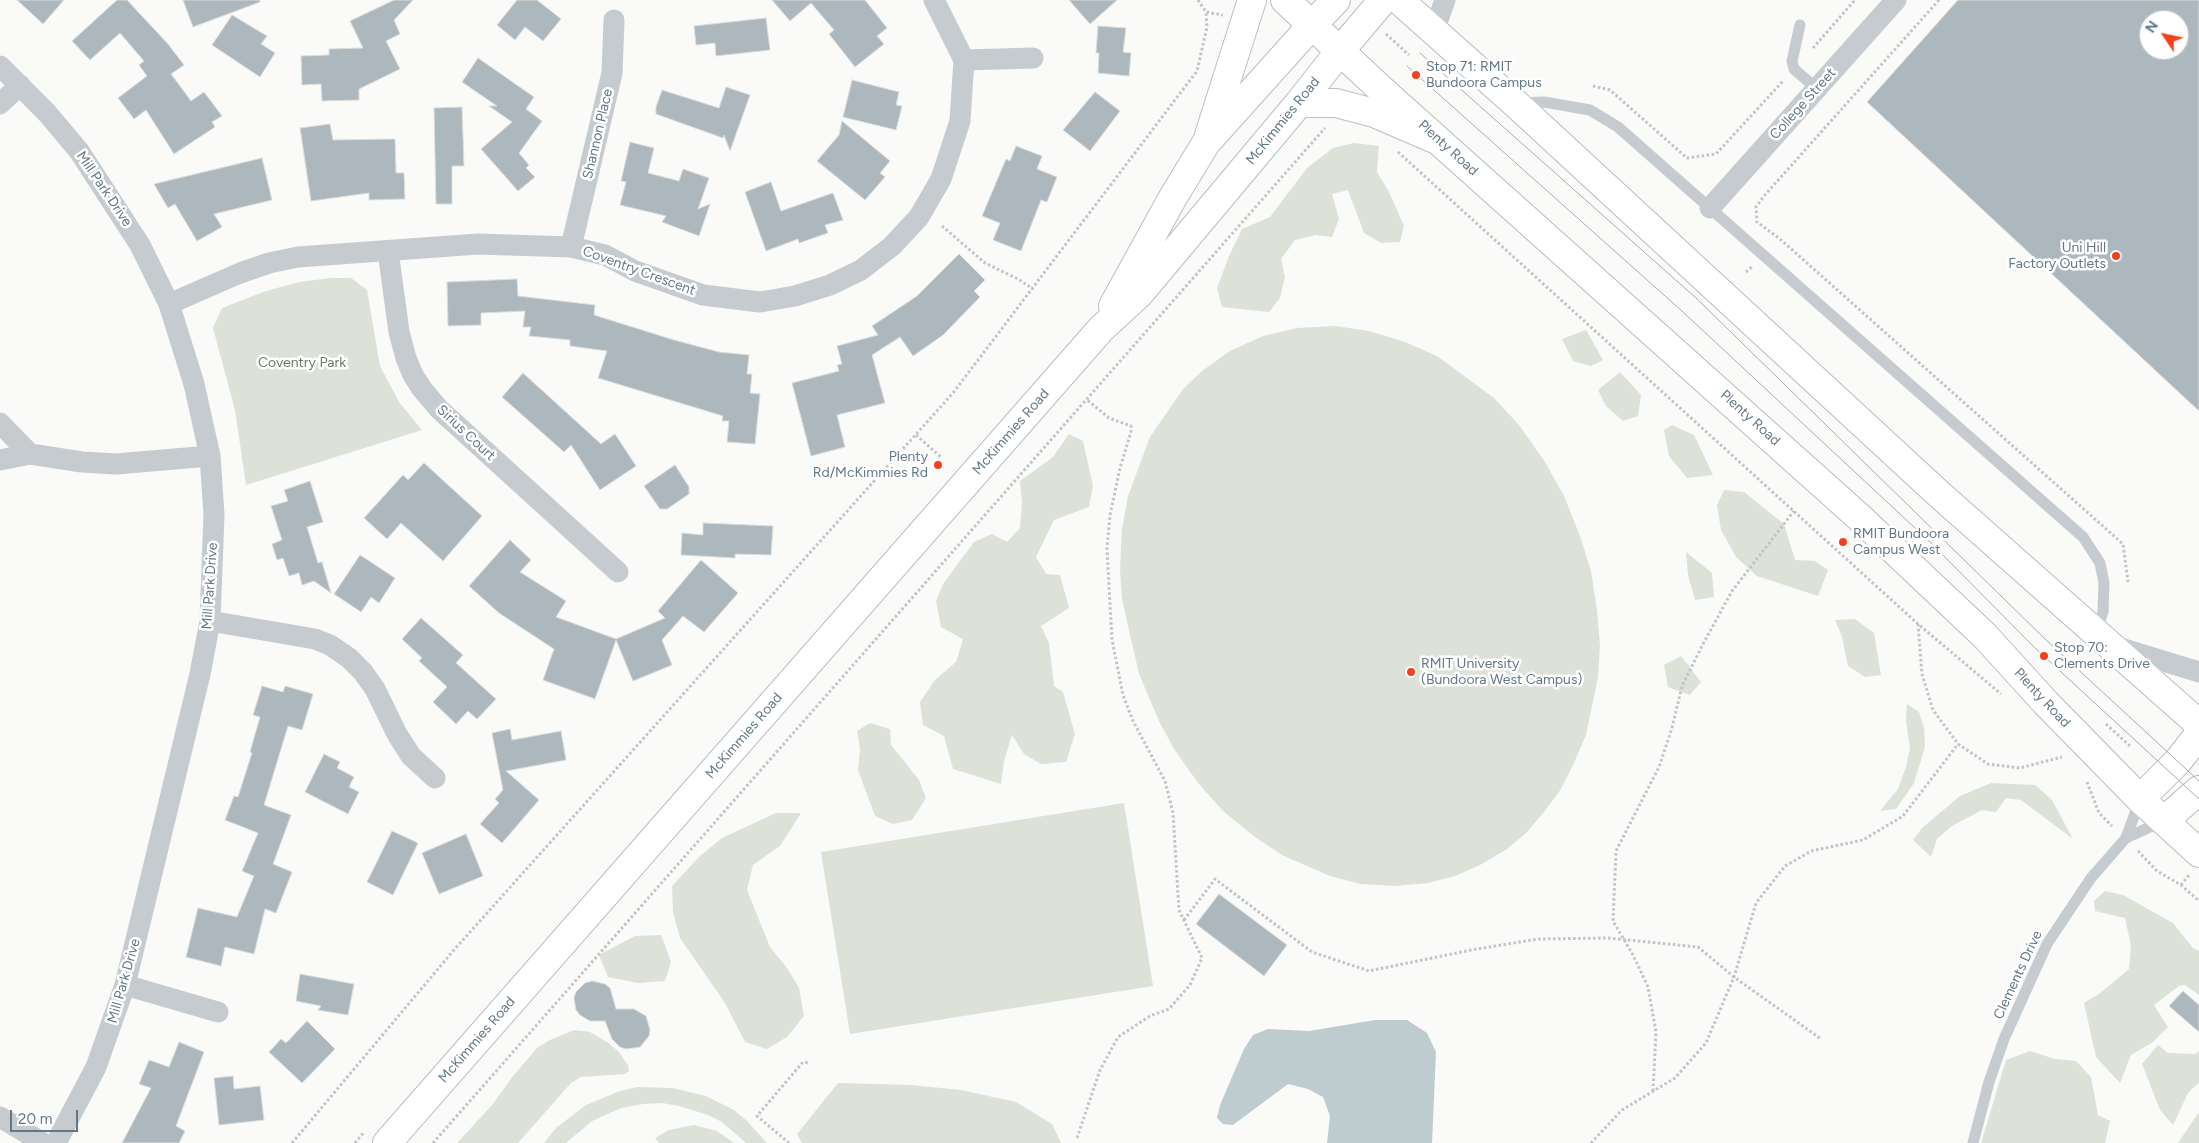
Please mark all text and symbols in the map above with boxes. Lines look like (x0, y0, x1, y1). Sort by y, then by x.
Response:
north arrow (2139, 10, 2189, 60)
text: N (2142, 18, 2162, 36)
place label: Stop 71: RMIT Bundoora Campus (1426, 59, 1542, 92)
street label: College Street (1766, 65, 1840, 143)
marker: Stop 71: RMIT Bundoora Campus (1410, 69, 1422, 81)
street label: McKimmies Road (1242, 74, 1324, 168)
street label: Shannon Place (579, 87, 617, 181)
street label: Plenty Road (1415, 117, 1481, 179)
street label: Mill Park Drive (73, 148, 135, 230)
place label: Uni Hill Factory Outlets (2008, 240, 2106, 272)
street label: Coventry Crescent (580, 243, 698, 299)
marker: Uni Hill Factory Outlets (2110, 250, 2122, 262)
park label: Coventry Park (258, 355, 346, 371)
street label: McKimmies Road (969, 386, 1053, 478)
street label: Plenty Road (1717, 387, 1783, 449)
street label: Sirius Court (433, 402, 499, 464)
place label: Plenty Rd/McKimmies Rd (813, 449, 928, 482)
marker: Plenty Rd/McKimmies Rd (932, 459, 944, 471)
place label: RMIT Bundoora Campus West (1853, 526, 1949, 558)
marker: RMIT Bundoora Campus West (1837, 536, 1849, 548)
street label: Mill Park Drive (199, 542, 221, 630)
place label: Stop 70: Clements Drive (2054, 640, 2150, 672)
marker: Stop 70: Clements Drive (2038, 650, 2050, 662)
place label: RMIT University (Bundoora West Campus) (1421, 656, 1582, 689)
street label: Plenty Road (2010, 665, 2074, 731)
marker: RMIT University (Bundoora West Campus) (1405, 666, 1417, 678)
street label: McKimmies Road (702, 690, 786, 782)
street label: Clements Drive (1990, 928, 2046, 1022)
street label: Mill Park Drive (104, 937, 144, 1025)
street label: McKimmies Road (435, 994, 519, 1086)
scale bar (12, 1100, 80, 1132)
text: 20 m (18, 1110, 52, 1128)

